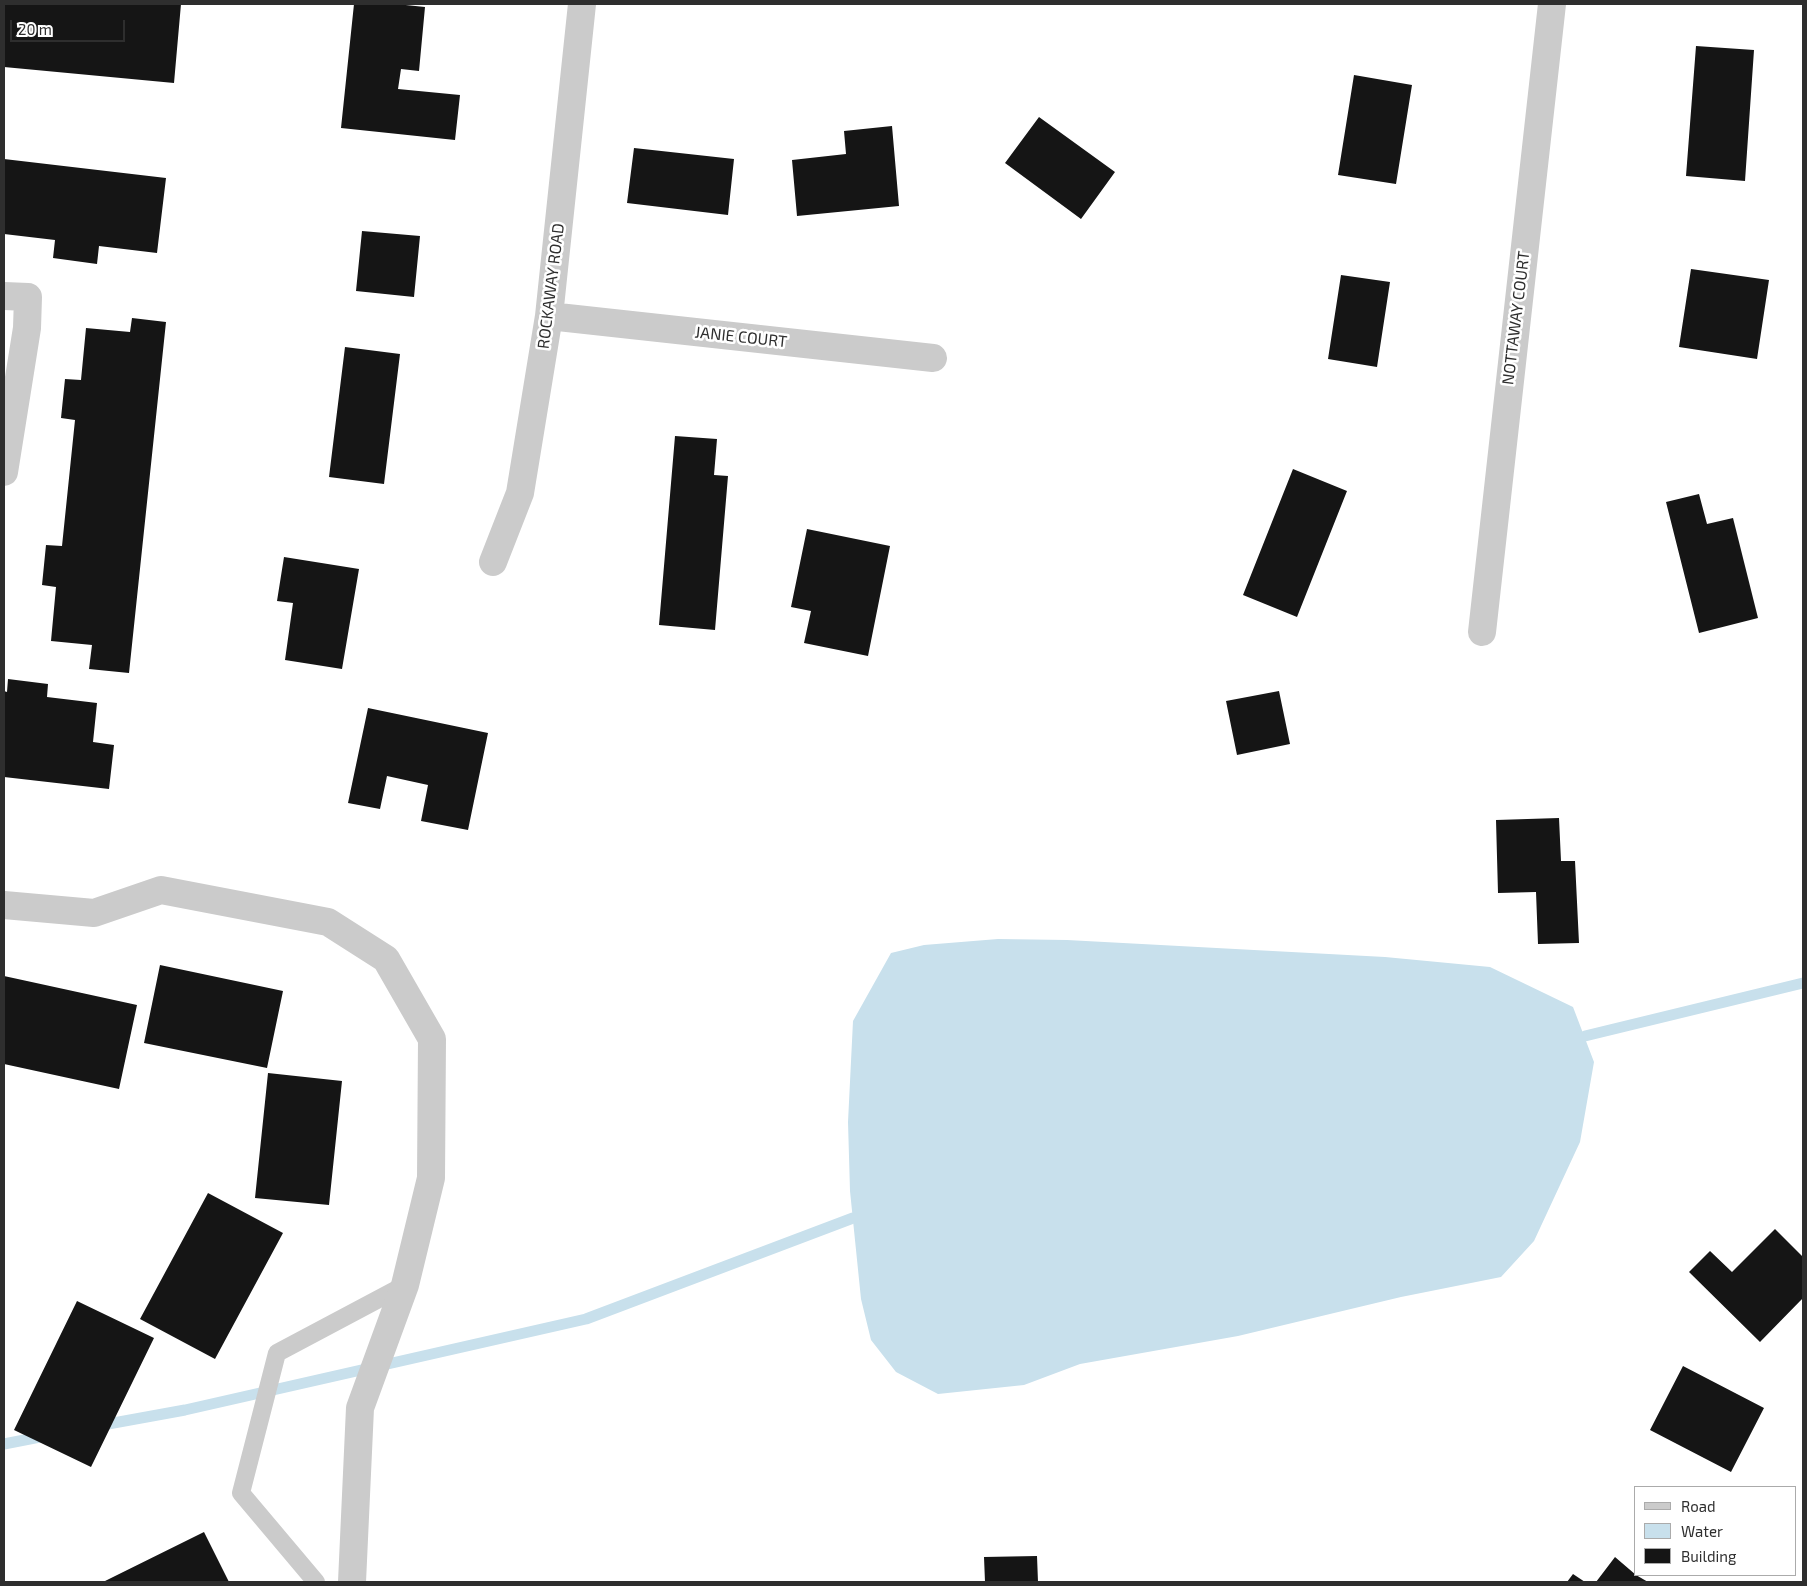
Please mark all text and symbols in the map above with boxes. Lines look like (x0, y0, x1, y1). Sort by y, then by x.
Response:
scale bar (12, 10, 128, 42)
text: 20 m (18, 20, 52, 38)
street label: ROCKAWAY ROAD (534, 222, 568, 350)
street label: NOTTAWAY COURT (1498, 250, 1534, 386)
street label: JANIE COURT (694, 323, 788, 351)
legend (1634, 1486, 1797, 1576)
text: Road (1681, 1497, 1716, 1515)
text: Water (1681, 1522, 1723, 1540)
text: Building (1681, 1547, 1736, 1565)

